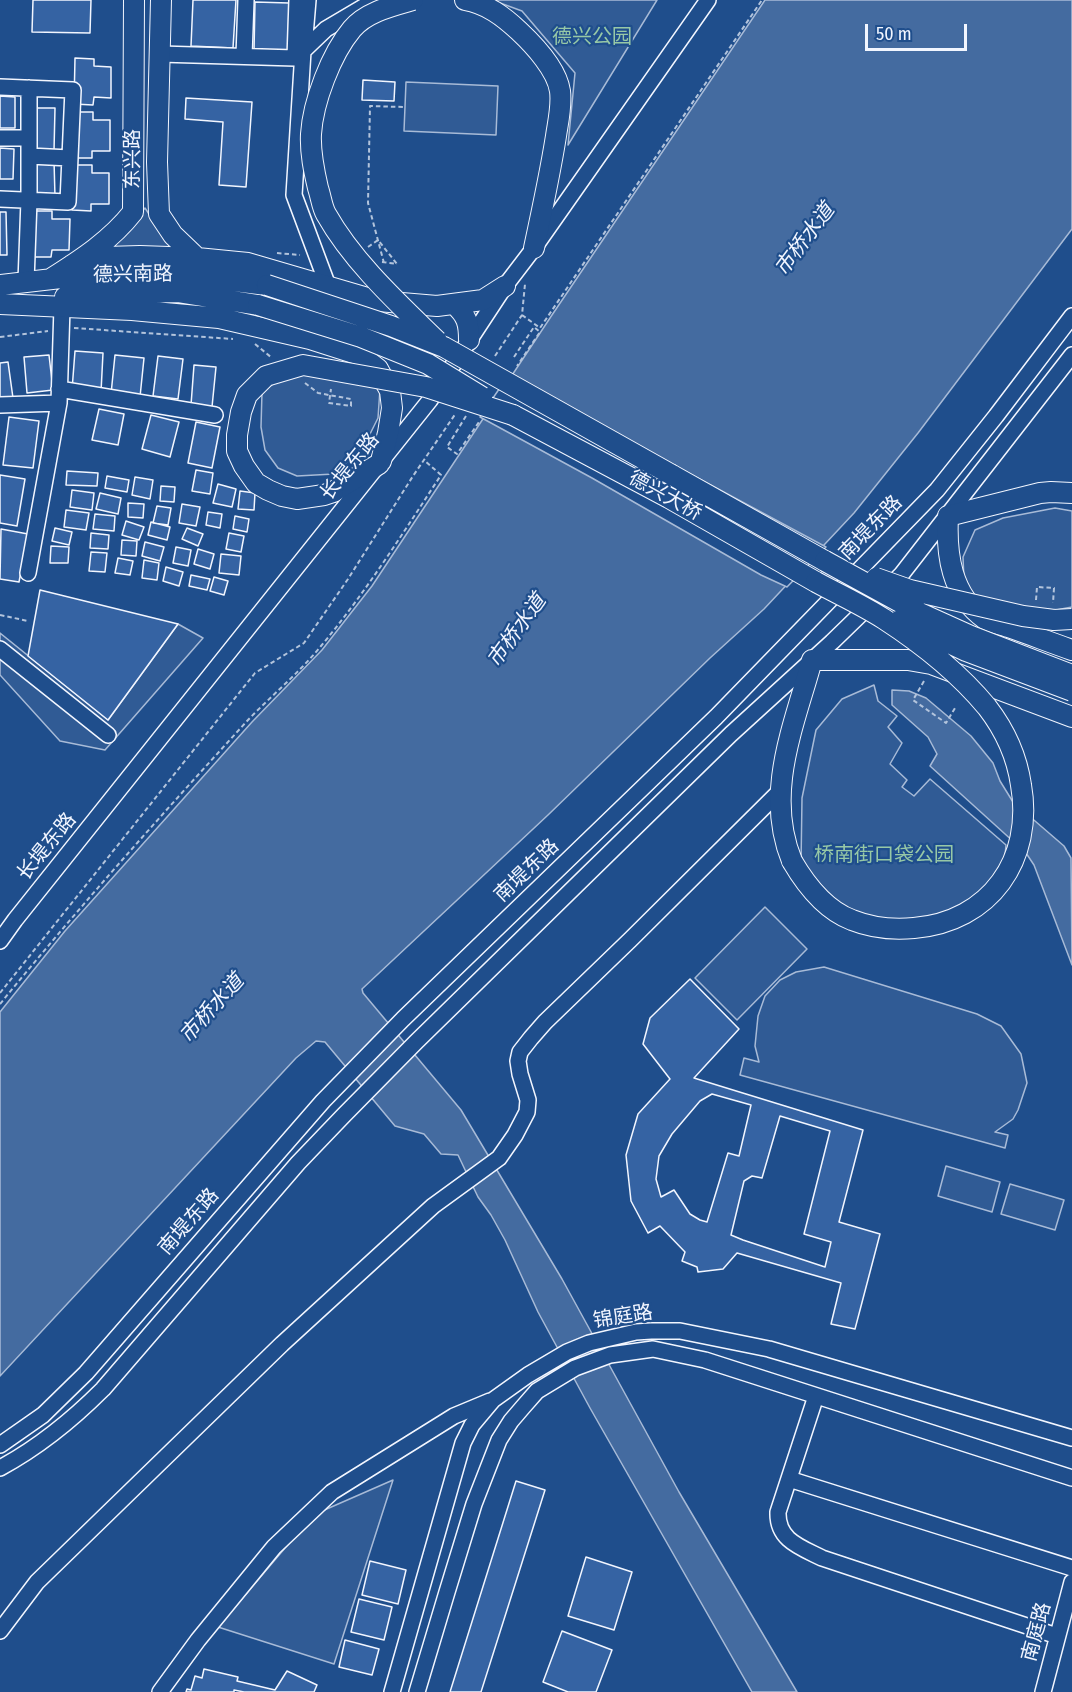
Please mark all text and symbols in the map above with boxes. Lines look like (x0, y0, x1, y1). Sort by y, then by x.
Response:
scale bar (868, 12, 970, 50)
text: 50 m (876, 23, 912, 45)
park label: 德兴公园 (552, 25, 632, 49)
street label: 东兴路 (121, 129, 145, 189)
water label: 市桥水道 (770, 199, 840, 281)
street label: 德兴南路 (93, 262, 173, 288)
street label: 长堤东路 (316, 428, 384, 506)
street label: 德兴大桥 (624, 466, 706, 526)
street label: 南堤东路 (835, 491, 907, 565)
water label: 市桥水道 (482, 590, 552, 672)
street label: 长堤东路 (13, 808, 81, 886)
street label: 南堤东路 (490, 835, 564, 907)
park label: 桥南街口袋公园 (814, 843, 954, 867)
water label: 市桥水道 (175, 969, 249, 1049)
street label: 南堤东路 (154, 1184, 224, 1260)
street label: 锦庭路 (591, 1300, 655, 1334)
street label: 南庭路 (1018, 1600, 1056, 1664)

